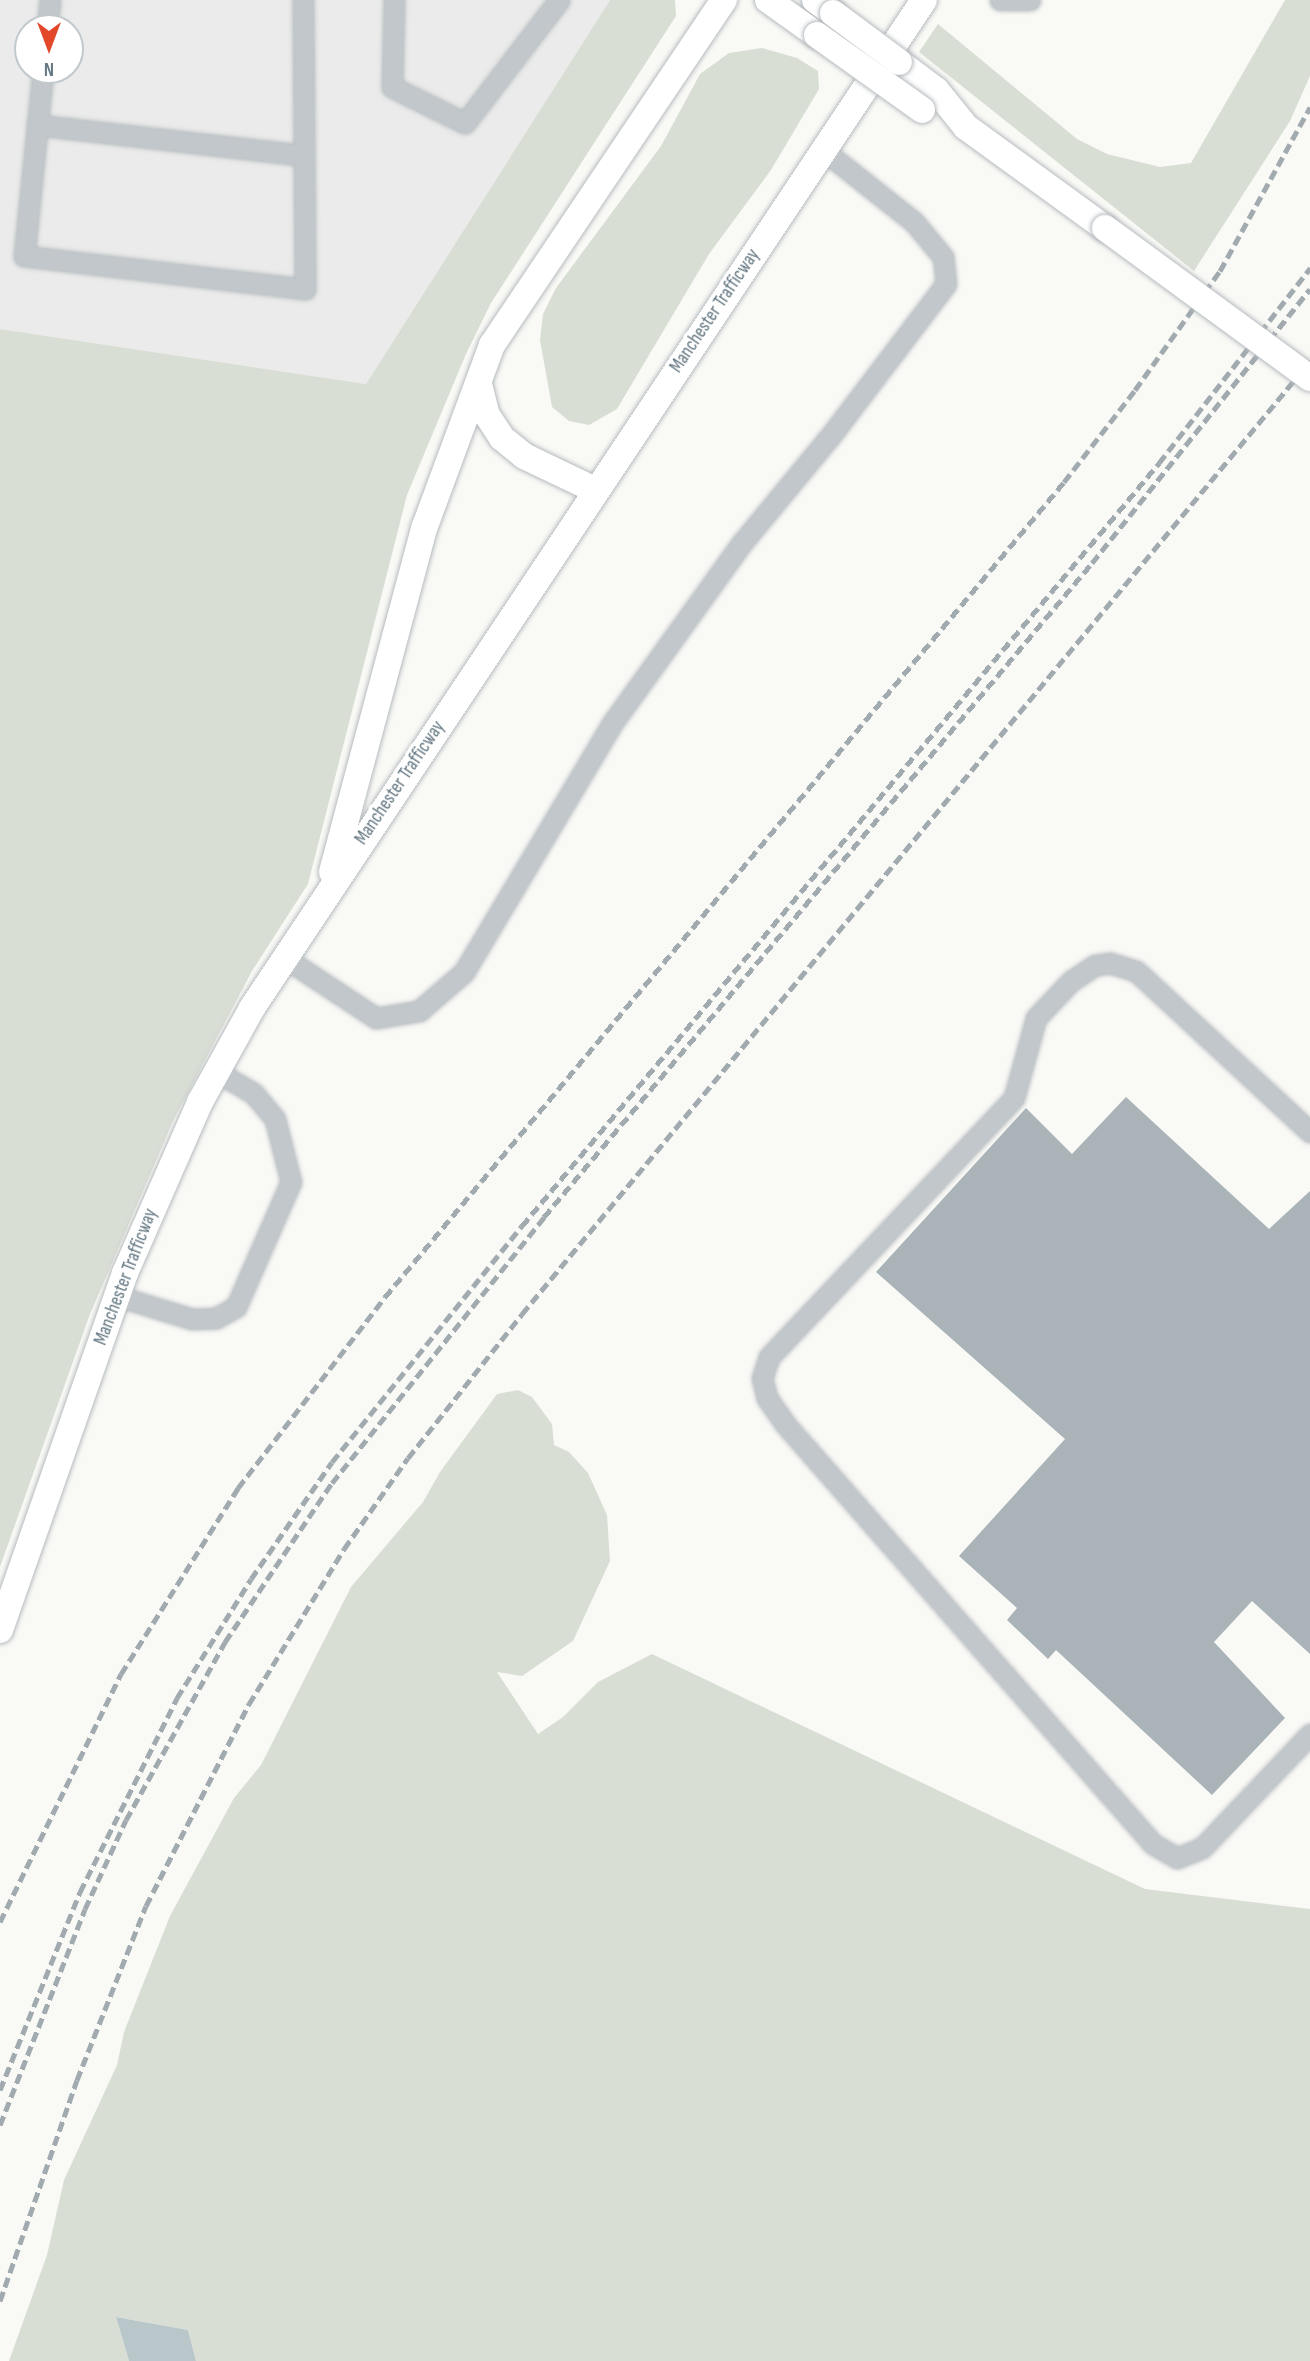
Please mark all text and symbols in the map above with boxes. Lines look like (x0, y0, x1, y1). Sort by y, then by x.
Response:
north arrow (14, 14, 84, 84)
text: N (44, 57, 54, 80)
street label: Manchester Trafficway (665, 245, 765, 377)
street label: Manchester Trafficway (350, 717, 450, 849)
street label: Manchester Trafficway (89, 1206, 163, 1348)

